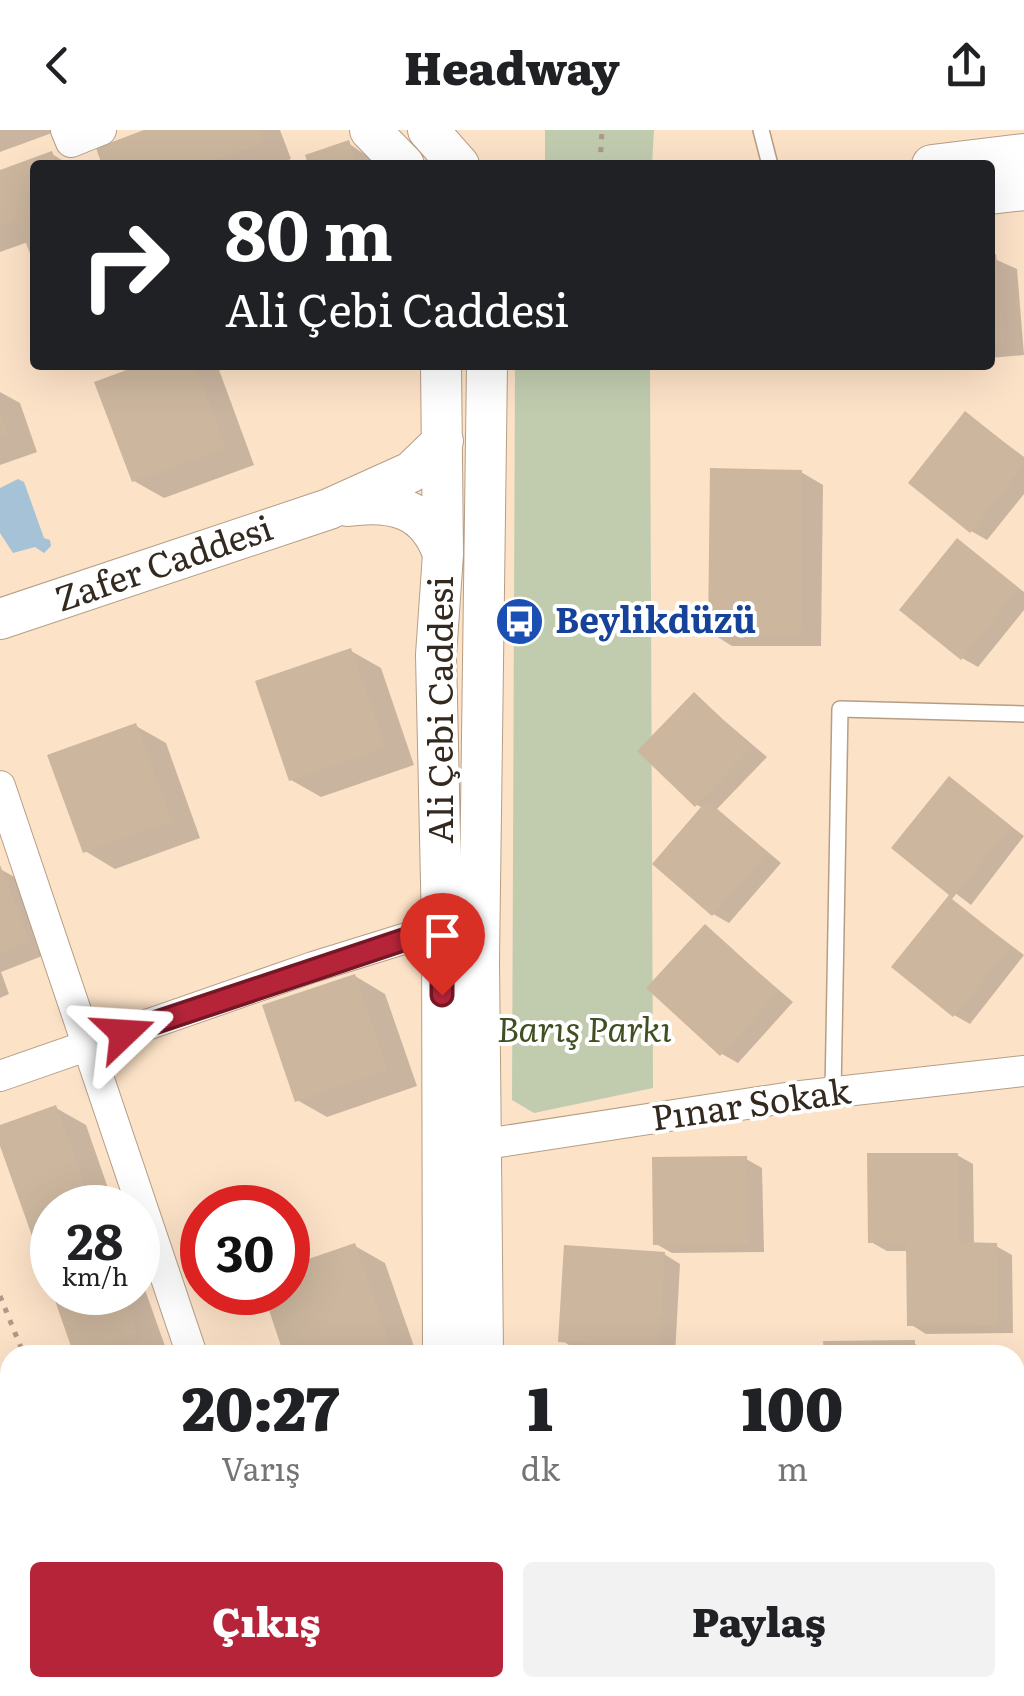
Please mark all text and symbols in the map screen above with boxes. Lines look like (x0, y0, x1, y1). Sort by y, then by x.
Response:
text: Headway (404, 32, 620, 99)
icon: back (30, 38, 85, 93)
icon: share (939, 38, 994, 93)
text: 80 m (225, 179, 393, 283)
icon: right (60, 200, 190, 330)
text: Ali Çebi Caddesi (225, 274, 569, 341)
street label: Zafer Caddesi (48, 500, 279, 623)
street label: Ali Çebi Caddesi (412, 576, 464, 844)
place label: Beylikdüzü (555, 592, 756, 644)
bus stop icon: Beylikdüzü (494, 595, 546, 647)
pin (400, 893, 485, 996)
icon: arrive (415, 908, 470, 963)
position arrow (72, 981, 176, 1085)
park label: Barış Parkı (497, 1001, 672, 1053)
street label: Pınar Sokak (648, 1062, 854, 1142)
speed limit sign: 30 (180, 1185, 310, 1315)
text: 28 (67, 1201, 123, 1275)
text: km/h (62, 1257, 128, 1294)
text: 20:27 (182, 1360, 339, 1449)
text: 1 (528, 1360, 553, 1449)
text: 100 (742, 1360, 843, 1449)
text: Varış (221, 1443, 300, 1491)
text: dk (521, 1443, 560, 1491)
text: m (777, 1443, 808, 1491)
button: Çıkış (30, 1562, 503, 1677)
button: Paylaş (523, 1562, 995, 1677)

